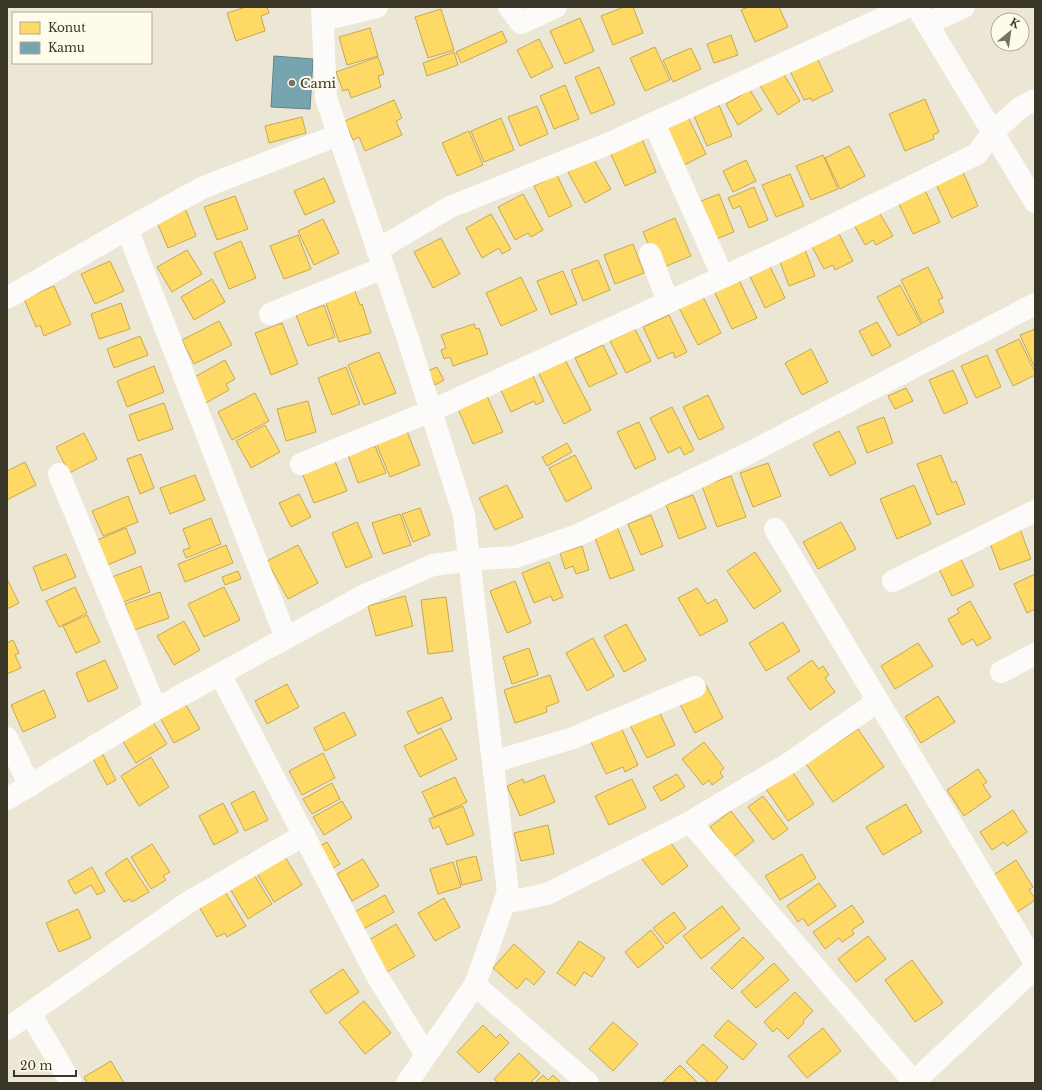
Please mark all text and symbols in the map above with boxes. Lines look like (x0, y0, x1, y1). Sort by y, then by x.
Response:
legend (12, 12, 152, 64)
north arrow (990, 12, 1030, 52)
text: K (1007, 15, 1023, 32)
text: Konut (48, 20, 86, 35)
text: Kamu (48, 40, 85, 55)
place label: Cami (300, 75, 337, 92)
marker: Cami (287, 78, 297, 88)
scale bar (14, 1052, 76, 1078)
text: 20 m (20, 1058, 52, 1073)

